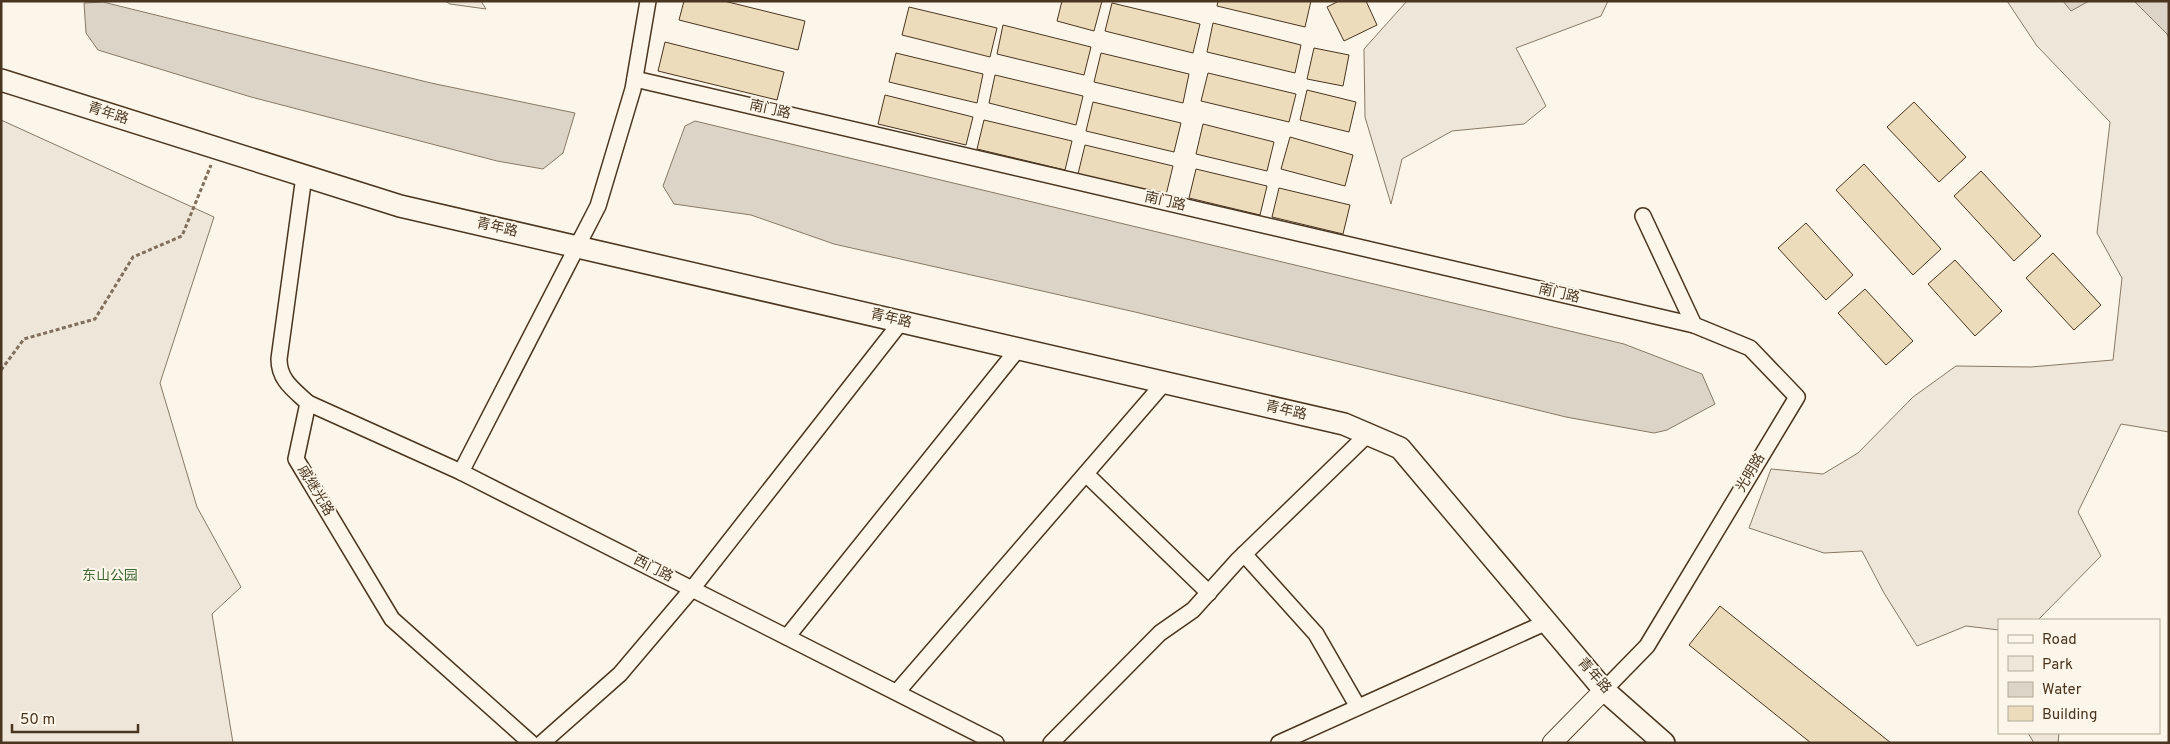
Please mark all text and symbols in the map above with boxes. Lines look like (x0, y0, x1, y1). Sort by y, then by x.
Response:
street label: 南门路 (748, 97, 792, 123)
street label: 青年路 (85, 99, 131, 129)
street label: 南门路 (1143, 189, 1187, 215)
street label: 青年路 (475, 215, 519, 241)
street label: 南门路 (1537, 281, 1581, 307)
street label: 青年路 (869, 306, 913, 332)
street label: 青年路 (1264, 398, 1308, 424)
street label: 光明路 (1733, 451, 1769, 495)
street label: 戚继光路 (293, 462, 338, 519)
street label: 西门路 (630, 552, 676, 586)
park label: 东山公园 (82, 568, 138, 585)
legend (1998, 619, 2160, 734)
text: Road (2042, 631, 2077, 650)
street label: 青年路 (1574, 655, 1614, 697)
text: Park (2042, 656, 2073, 675)
text: Water (2042, 681, 2082, 700)
scale bar (12, 702, 139, 734)
text: Building (2042, 706, 2097, 725)
text: 50 m (20, 711, 55, 730)

